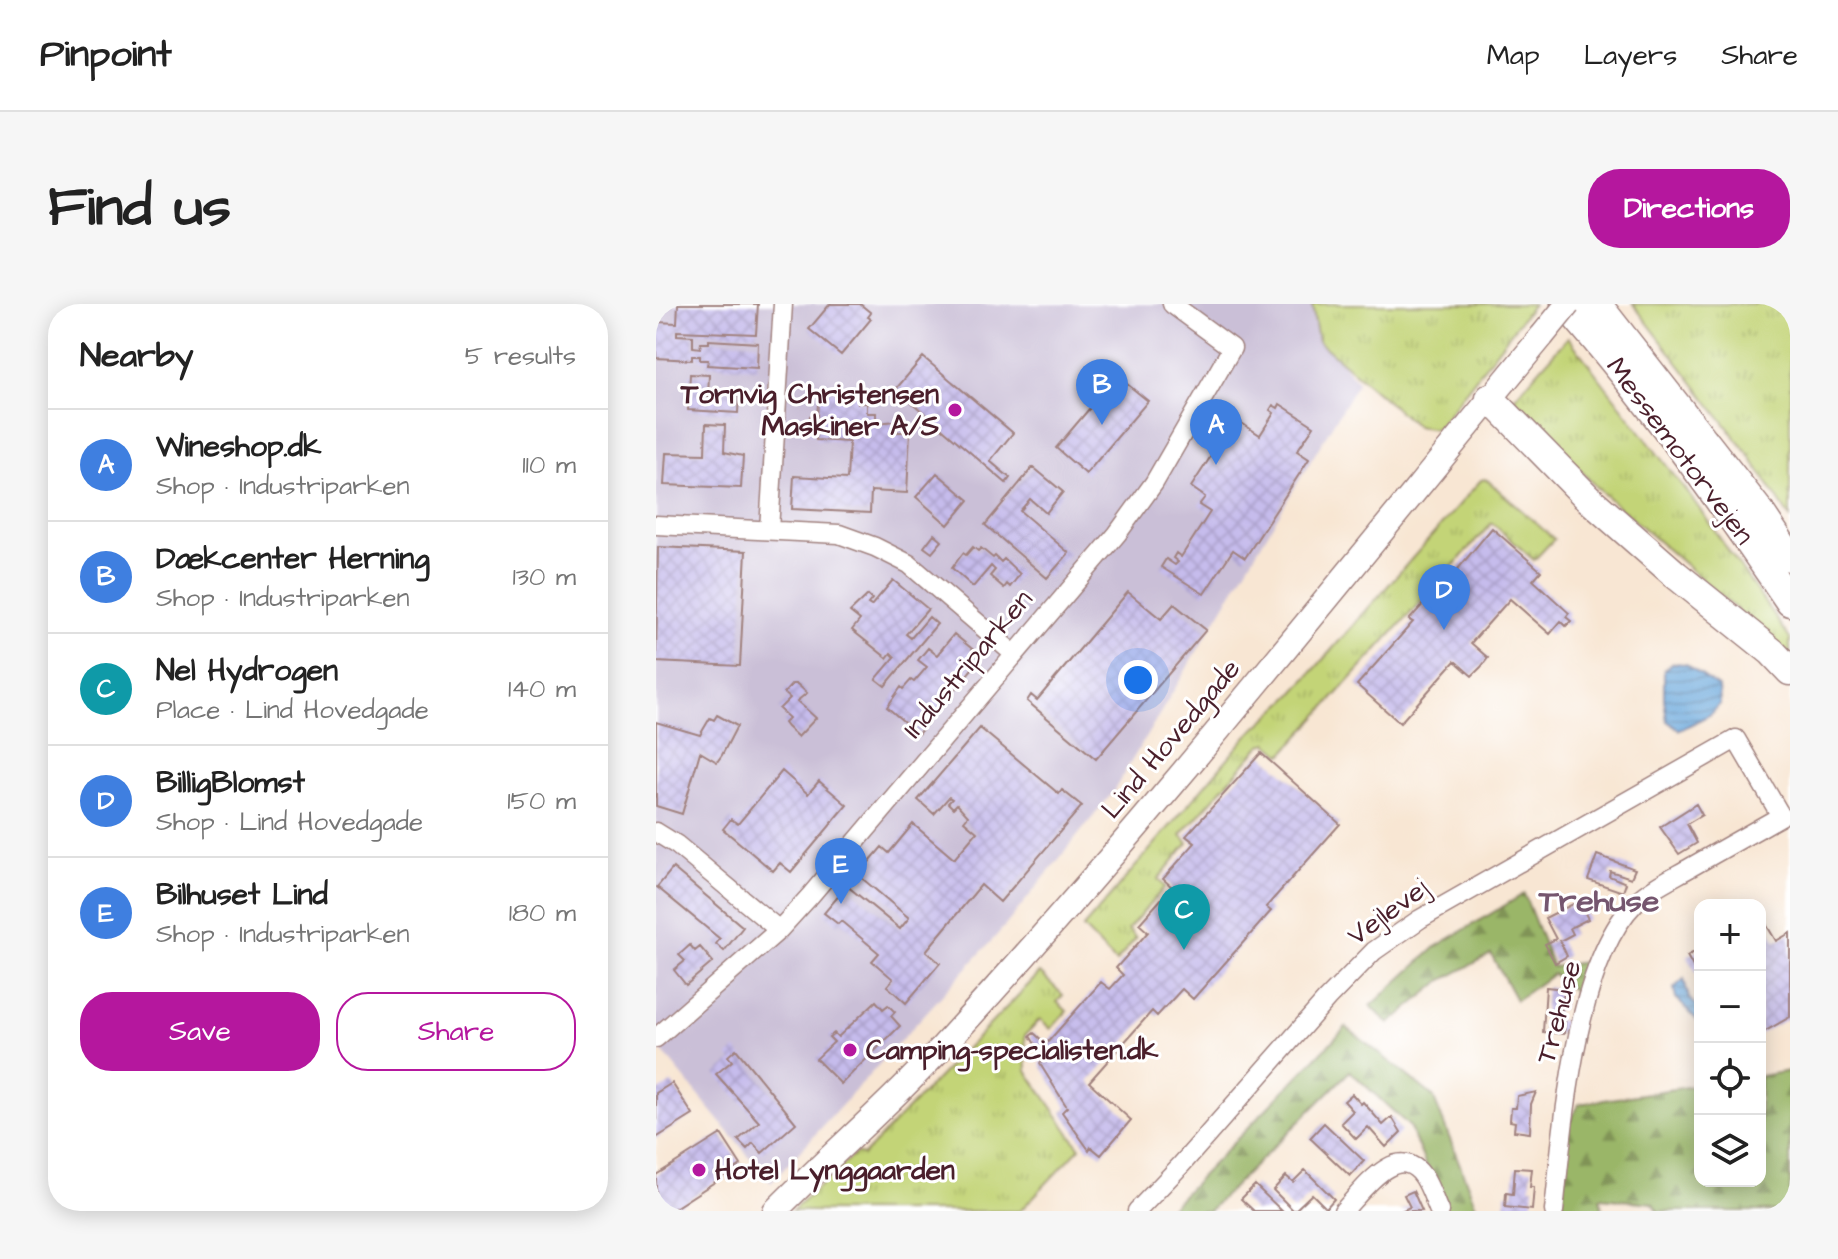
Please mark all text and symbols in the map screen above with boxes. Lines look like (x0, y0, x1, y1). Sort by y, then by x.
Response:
text: Pinpoint (40, 29, 172, 81)
text: Map (1487, 36, 1540, 75)
text: Layers (1584, 36, 1677, 75)
text: Share (1721, 36, 1798, 75)
text: Find us (48, 169, 231, 247)
button: Directions (1588, 169, 1790, 248)
text: Nearby (80, 332, 194, 380)
text: 5 results (465, 338, 576, 374)
street label: Messemotorvejen (1597, 349, 1763, 553)
pin: B (1076, 359, 1128, 425)
place label: Tornvig Christensen Maskiner A/S (680, 375, 939, 446)
pin: A (1190, 399, 1242, 465)
marker: Tornvig Christensen Maskiner A/S (946, 401, 964, 419)
text: Wineshop.dk (156, 426, 322, 468)
text: A (98, 447, 114, 483)
text: 110 m (522, 447, 576, 483)
text: Shop · Industriparken (156, 468, 410, 504)
text: Dækcenter Herning (156, 538, 430, 580)
text: B (97, 559, 115, 595)
text: 130 m (512, 559, 576, 595)
pin: D (1418, 564, 1470, 630)
text: Shop · Industriparken (156, 580, 410, 616)
street label: Industriparken (894, 581, 1042, 747)
text: Nel Hydrogen (156, 650, 338, 692)
street label: Lind Hovedgade (1092, 651, 1250, 828)
your location (1118, 660, 1158, 700)
text: C (97, 671, 115, 707)
text: 140 m (508, 671, 576, 707)
text: Place · Lind Hovedgade (156, 692, 429, 728)
text: BilligBlomst (156, 762, 305, 804)
text: D (98, 783, 114, 819)
text: 150 m (507, 783, 576, 819)
text: Shop · Lind Hovedgade (156, 804, 423, 840)
pin: E (815, 838, 867, 904)
street label: Vejlevej (1339, 869, 1437, 955)
text: Bilhuset Lind (156, 874, 328, 916)
district label: Trehuse (1538, 879, 1659, 924)
pin: C (1158, 884, 1210, 950)
text: E (98, 895, 114, 931)
text: 180 m (509, 895, 576, 931)
map controls (1694, 899, 1766, 1187)
button: + (1694, 899, 1766, 971)
text: Shop · Industriparken (156, 916, 410, 952)
street label: Trehuse (1527, 956, 1591, 1068)
button: − (1694, 971, 1766, 1043)
button: Save (80, 992, 320, 1071)
button: Share (336, 992, 576, 1071)
place label: Camping-specialisten.dk (866, 1031, 1159, 1072)
marker: Camping-specialisten.dk (841, 1041, 859, 1059)
button: locate (1694, 1043, 1766, 1115)
button: layers (1694, 1115, 1766, 1187)
place label: Hotel Lynggaarden (715, 1151, 955, 1193)
marker: Hotel Lynggaarden (690, 1161, 708, 1179)

